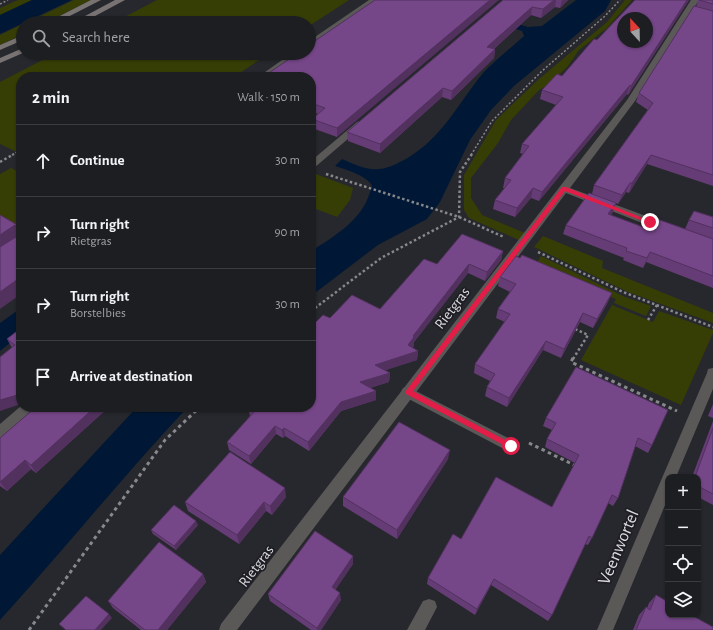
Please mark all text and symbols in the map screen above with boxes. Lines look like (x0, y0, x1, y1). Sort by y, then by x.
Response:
north arrow (617, 12, 653, 48)
search box (16, 16, 316, 60)
icon: search (30, 27, 52, 49)
text: Search here (62, 30, 130, 45)
text: 2 min (32, 89, 70, 106)
text: Walk · 150 m (237, 91, 300, 104)
icon: ahead (32, 150, 54, 172)
text: Continue (70, 153, 125, 168)
text: 30 m (275, 154, 300, 167)
route end (641, 213, 659, 231)
text: Turn right (70, 217, 129, 232)
icon: right (32, 222, 54, 244)
text: 90 m (274, 226, 300, 239)
text: Rietgras (70, 235, 111, 248)
street label: Rietgras (432, 285, 473, 332)
text: Turn right (70, 289, 129, 304)
icon: right (32, 294, 54, 316)
text: 30 m (275, 298, 300, 311)
text: Borstelbies (70, 307, 126, 320)
icon: arrive (32, 366, 54, 388)
text: Arrive at destination (70, 369, 193, 384)
route start (502, 437, 520, 455)
map controls (665, 474, 701, 618)
button: + (665, 474, 701, 510)
street label: Veenwortel (595, 507, 643, 587)
button: − (665, 510, 701, 546)
street label: Rietgras (236, 543, 277, 590)
button: locate (665, 546, 701, 582)
button: layers (665, 582, 701, 618)

